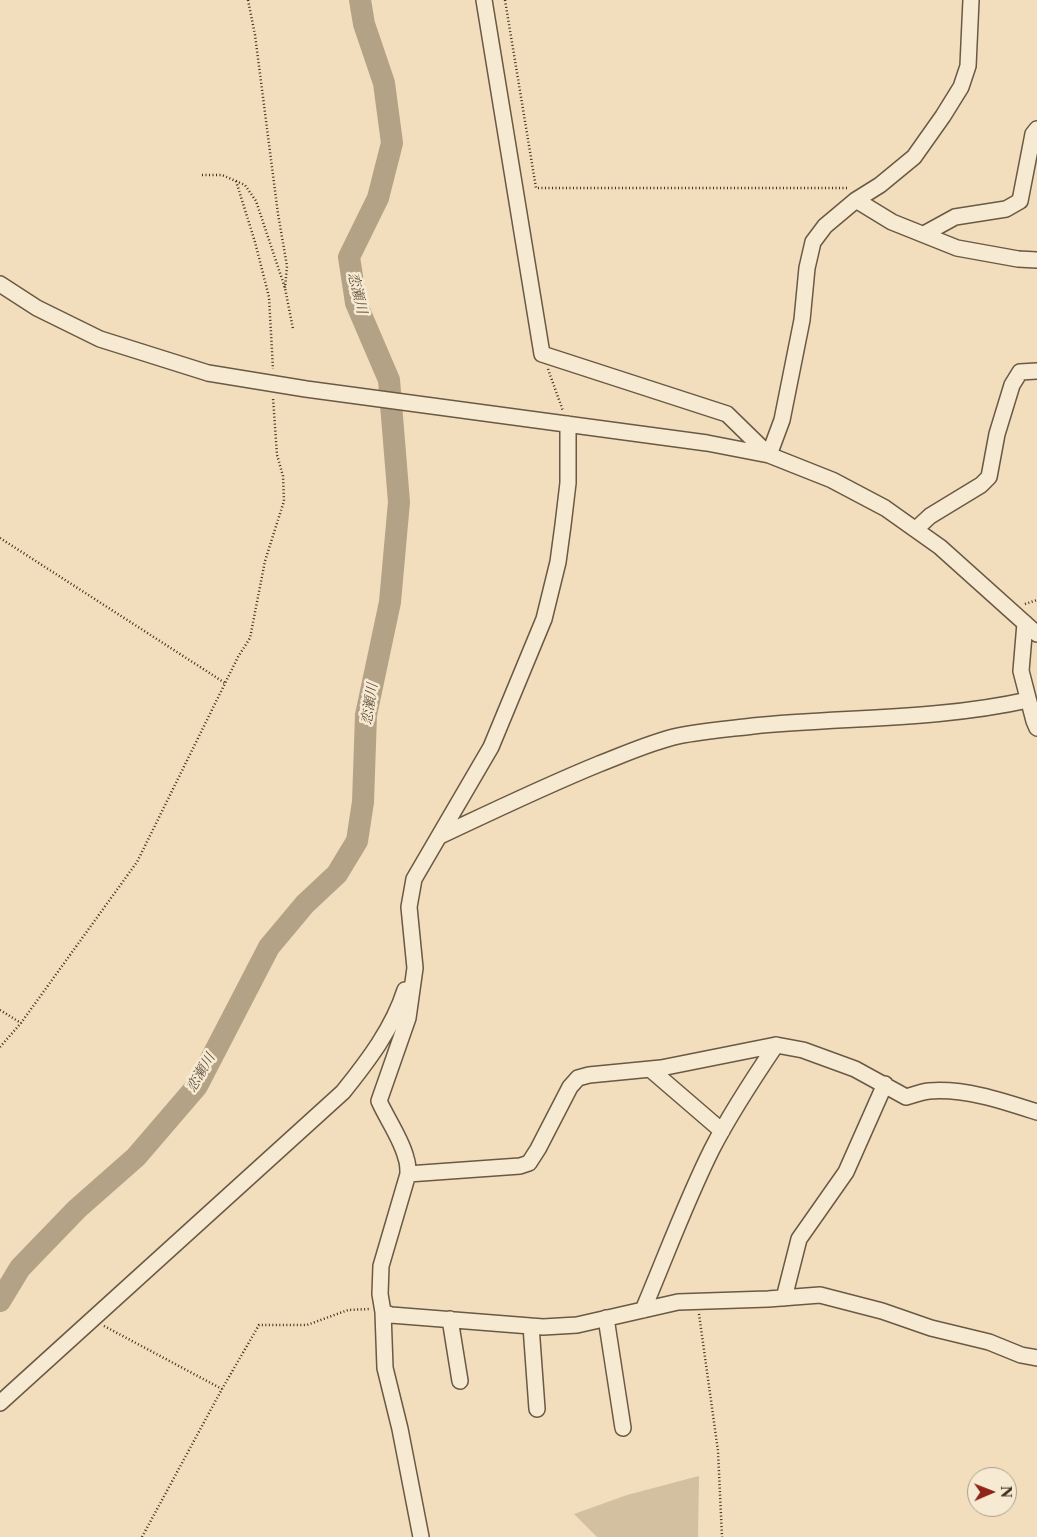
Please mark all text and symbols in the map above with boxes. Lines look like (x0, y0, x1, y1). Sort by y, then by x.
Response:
water label: 恋瀬川 (344, 271, 370, 315)
water label: 恋瀬川 (358, 682, 382, 726)
water label: 恋瀬川 (183, 1051, 219, 1095)
north arrow (967, 1467, 1017, 1517)
text: N (997, 1486, 1015, 1498)

